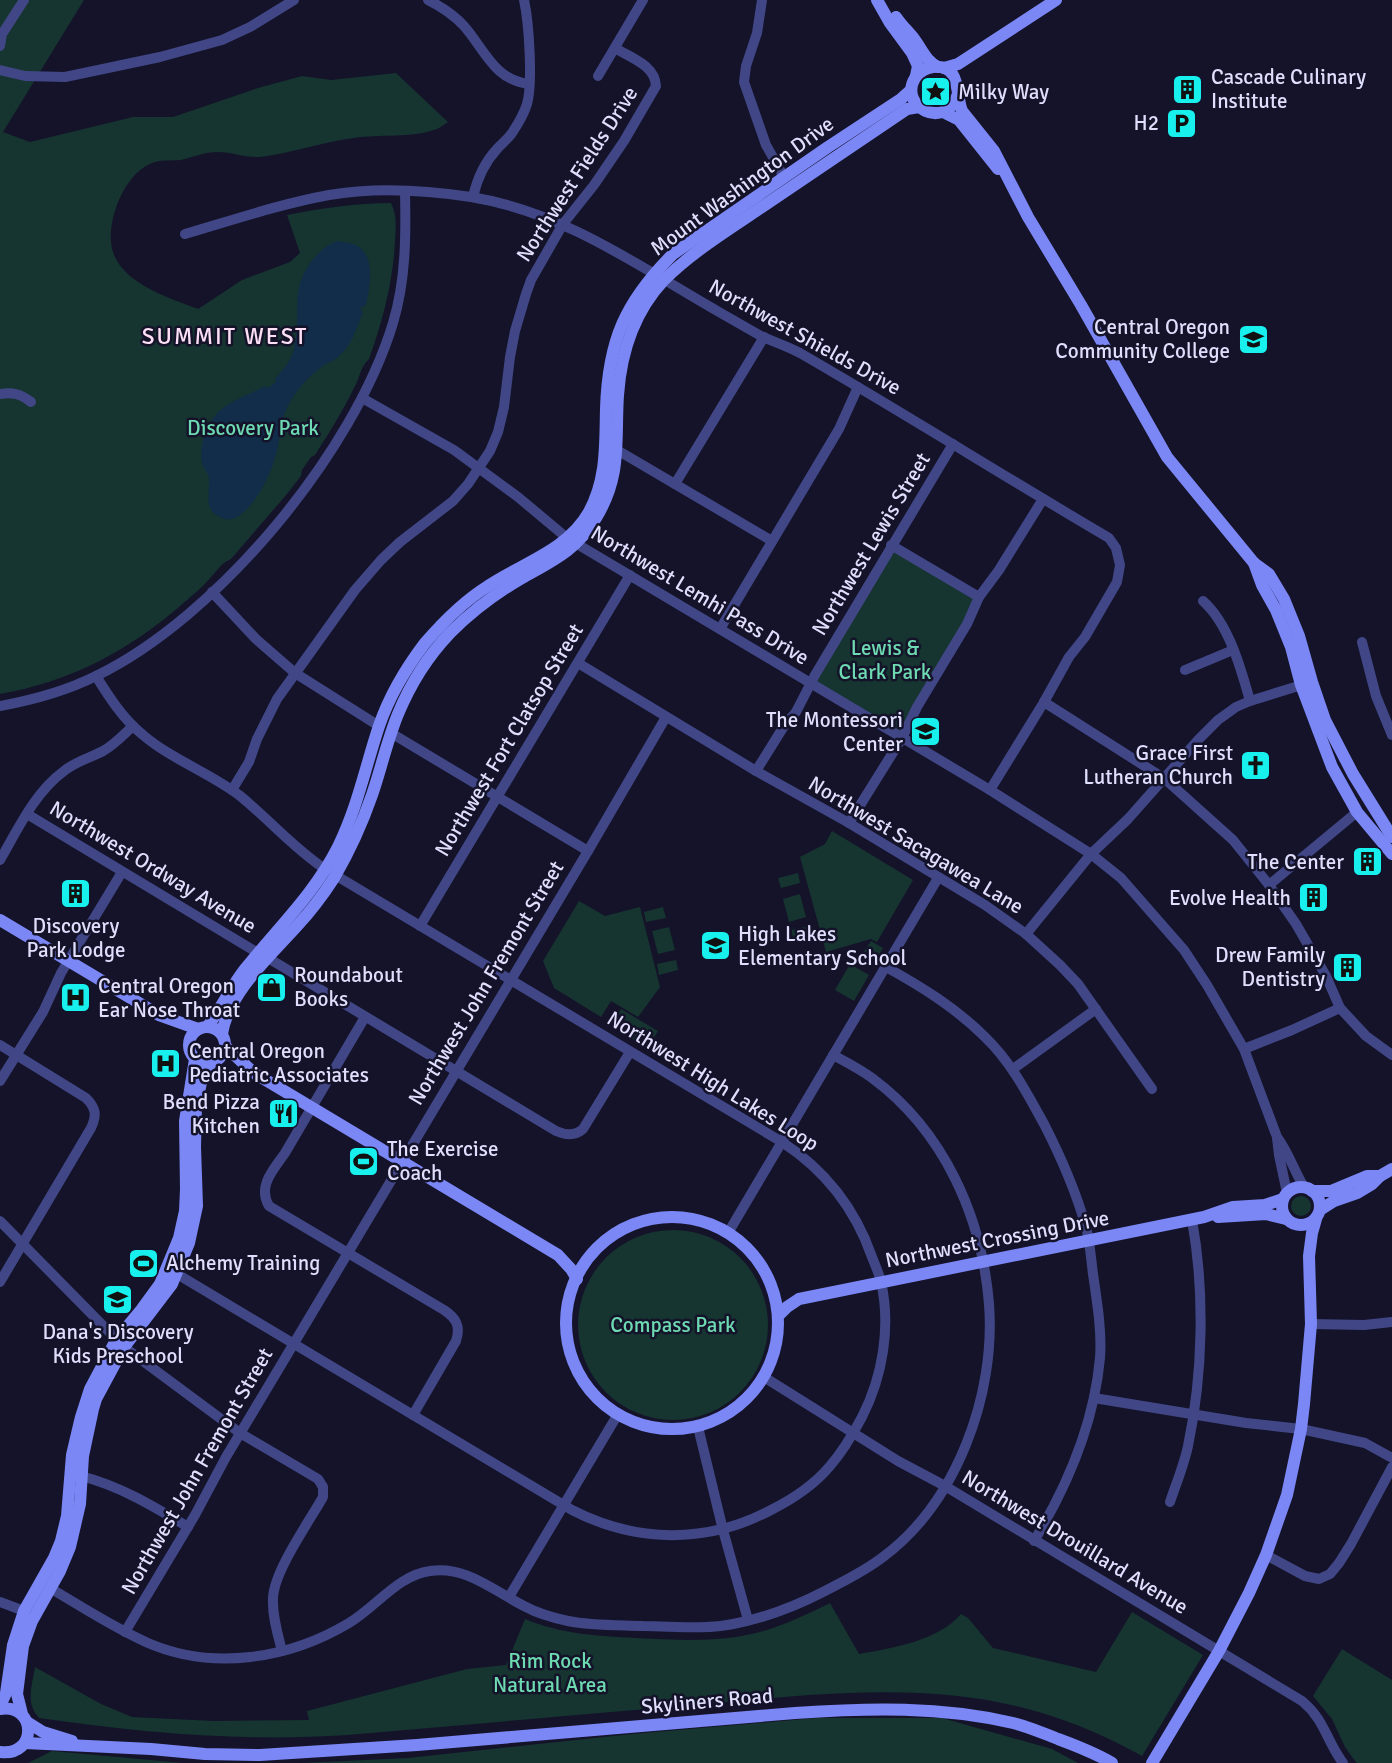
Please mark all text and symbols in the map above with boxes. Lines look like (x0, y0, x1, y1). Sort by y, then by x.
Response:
place label: Cascade Culinary Institute (1211, 64, 1366, 114)
building icon: Cascade Culinary Institute (1171, 72, 1205, 106)
place icon: Milky Way (918, 75, 952, 109)
place label: Milky Way (958, 79, 1049, 105)
street label: Northwest Fields Drive (511, 82, 643, 266)
parking icon: H2 (1165, 106, 1199, 140)
place label: H2 (1133, 110, 1159, 136)
street label: Mount Washington Drive (645, 111, 839, 261)
street label: Northwest Shields Drive (704, 273, 906, 401)
place label: Central Oregon Community College (1055, 314, 1230, 364)
district label: SUMMIT WEST (142, 322, 308, 351)
school or university icon: Central Oregon Community College (1236, 322, 1270, 356)
park label: Discovery Park (187, 415, 319, 441)
street label: Northwest Lewis Street (806, 448, 936, 640)
street label: Northwest Lemhi Pass Drive (586, 520, 814, 670)
street label: Northwest Fort Clatsop Street (429, 619, 589, 861)
park label: Lewis & Clark Park (839, 635, 932, 685)
place label: The Montessori Center (766, 707, 903, 757)
school or university icon: The Montessori Center (909, 715, 943, 749)
place label: Grace First Lutheran Church (1083, 740, 1233, 790)
church icon: Grace First Lutheran Church (1239, 748, 1273, 782)
street label: Northwest Sacagawea Lane (804, 770, 1028, 920)
street label: Northwest Ordway Avenue (45, 795, 261, 939)
building icon: The Center (1350, 845, 1384, 879)
place label: The Center (1247, 849, 1344, 875)
street label: Northwest John Fremont Street (403, 856, 569, 1110)
building icon: Discovery Park Lodge (59, 877, 93, 911)
building icon: Evolve Health (1297, 881, 1331, 915)
place label: Evolve Health (1169, 885, 1291, 911)
place label: Discovery Park Lodge (26, 913, 126, 963)
place label: High Lakes Elementary School (738, 921, 907, 971)
school or university icon: High Lakes Elementary School (698, 929, 732, 963)
place label: Drew Family Dentistry (1215, 942, 1325, 992)
building icon: Drew Family Dentistry (1331, 950, 1365, 984)
place label: Roundabout Books (294, 962, 403, 1012)
shop icon: Roundabout Books (254, 970, 288, 1004)
place label: Central Oregon Ear Nose Throat (98, 973, 240, 1023)
hospital icon: Central Oregon Ear Nose Throat (58, 981, 92, 1015)
street label: Northwest High Lakes Loop (602, 1005, 824, 1157)
place label: Central Oregon Pediatric Associates (189, 1038, 369, 1088)
hospital icon: Central Oregon Pediatric Associates (149, 1046, 183, 1080)
place label: Bend Pizza Kitchen (163, 1089, 260, 1139)
restaurant icon: Bend Pizza Kitchen (266, 1097, 300, 1131)
place label: The Exercise Coach (387, 1136, 498, 1186)
sports icon: The Exercise Coach (347, 1144, 381, 1178)
street label: Northwest Crossing Drive (883, 1205, 1111, 1273)
sports icon: Alchemy Training (126, 1246, 160, 1280)
place label: Alchemy Training (166, 1250, 320, 1276)
school or university icon: Dana's Discovery Kids Preschool (101, 1283, 135, 1317)
park label: Compass Park (610, 1312, 736, 1338)
place label: Dana's Discovery Kids Preschool (42, 1319, 194, 1369)
street label: Northwest John Fremont Street (116, 1343, 278, 1599)
street label: Northwest Drouillard Avenue (957, 1464, 1193, 1620)
park label: Rim Rock Natural Area (493, 1648, 607, 1698)
street label: Skyliners Road (640, 1682, 774, 1720)

